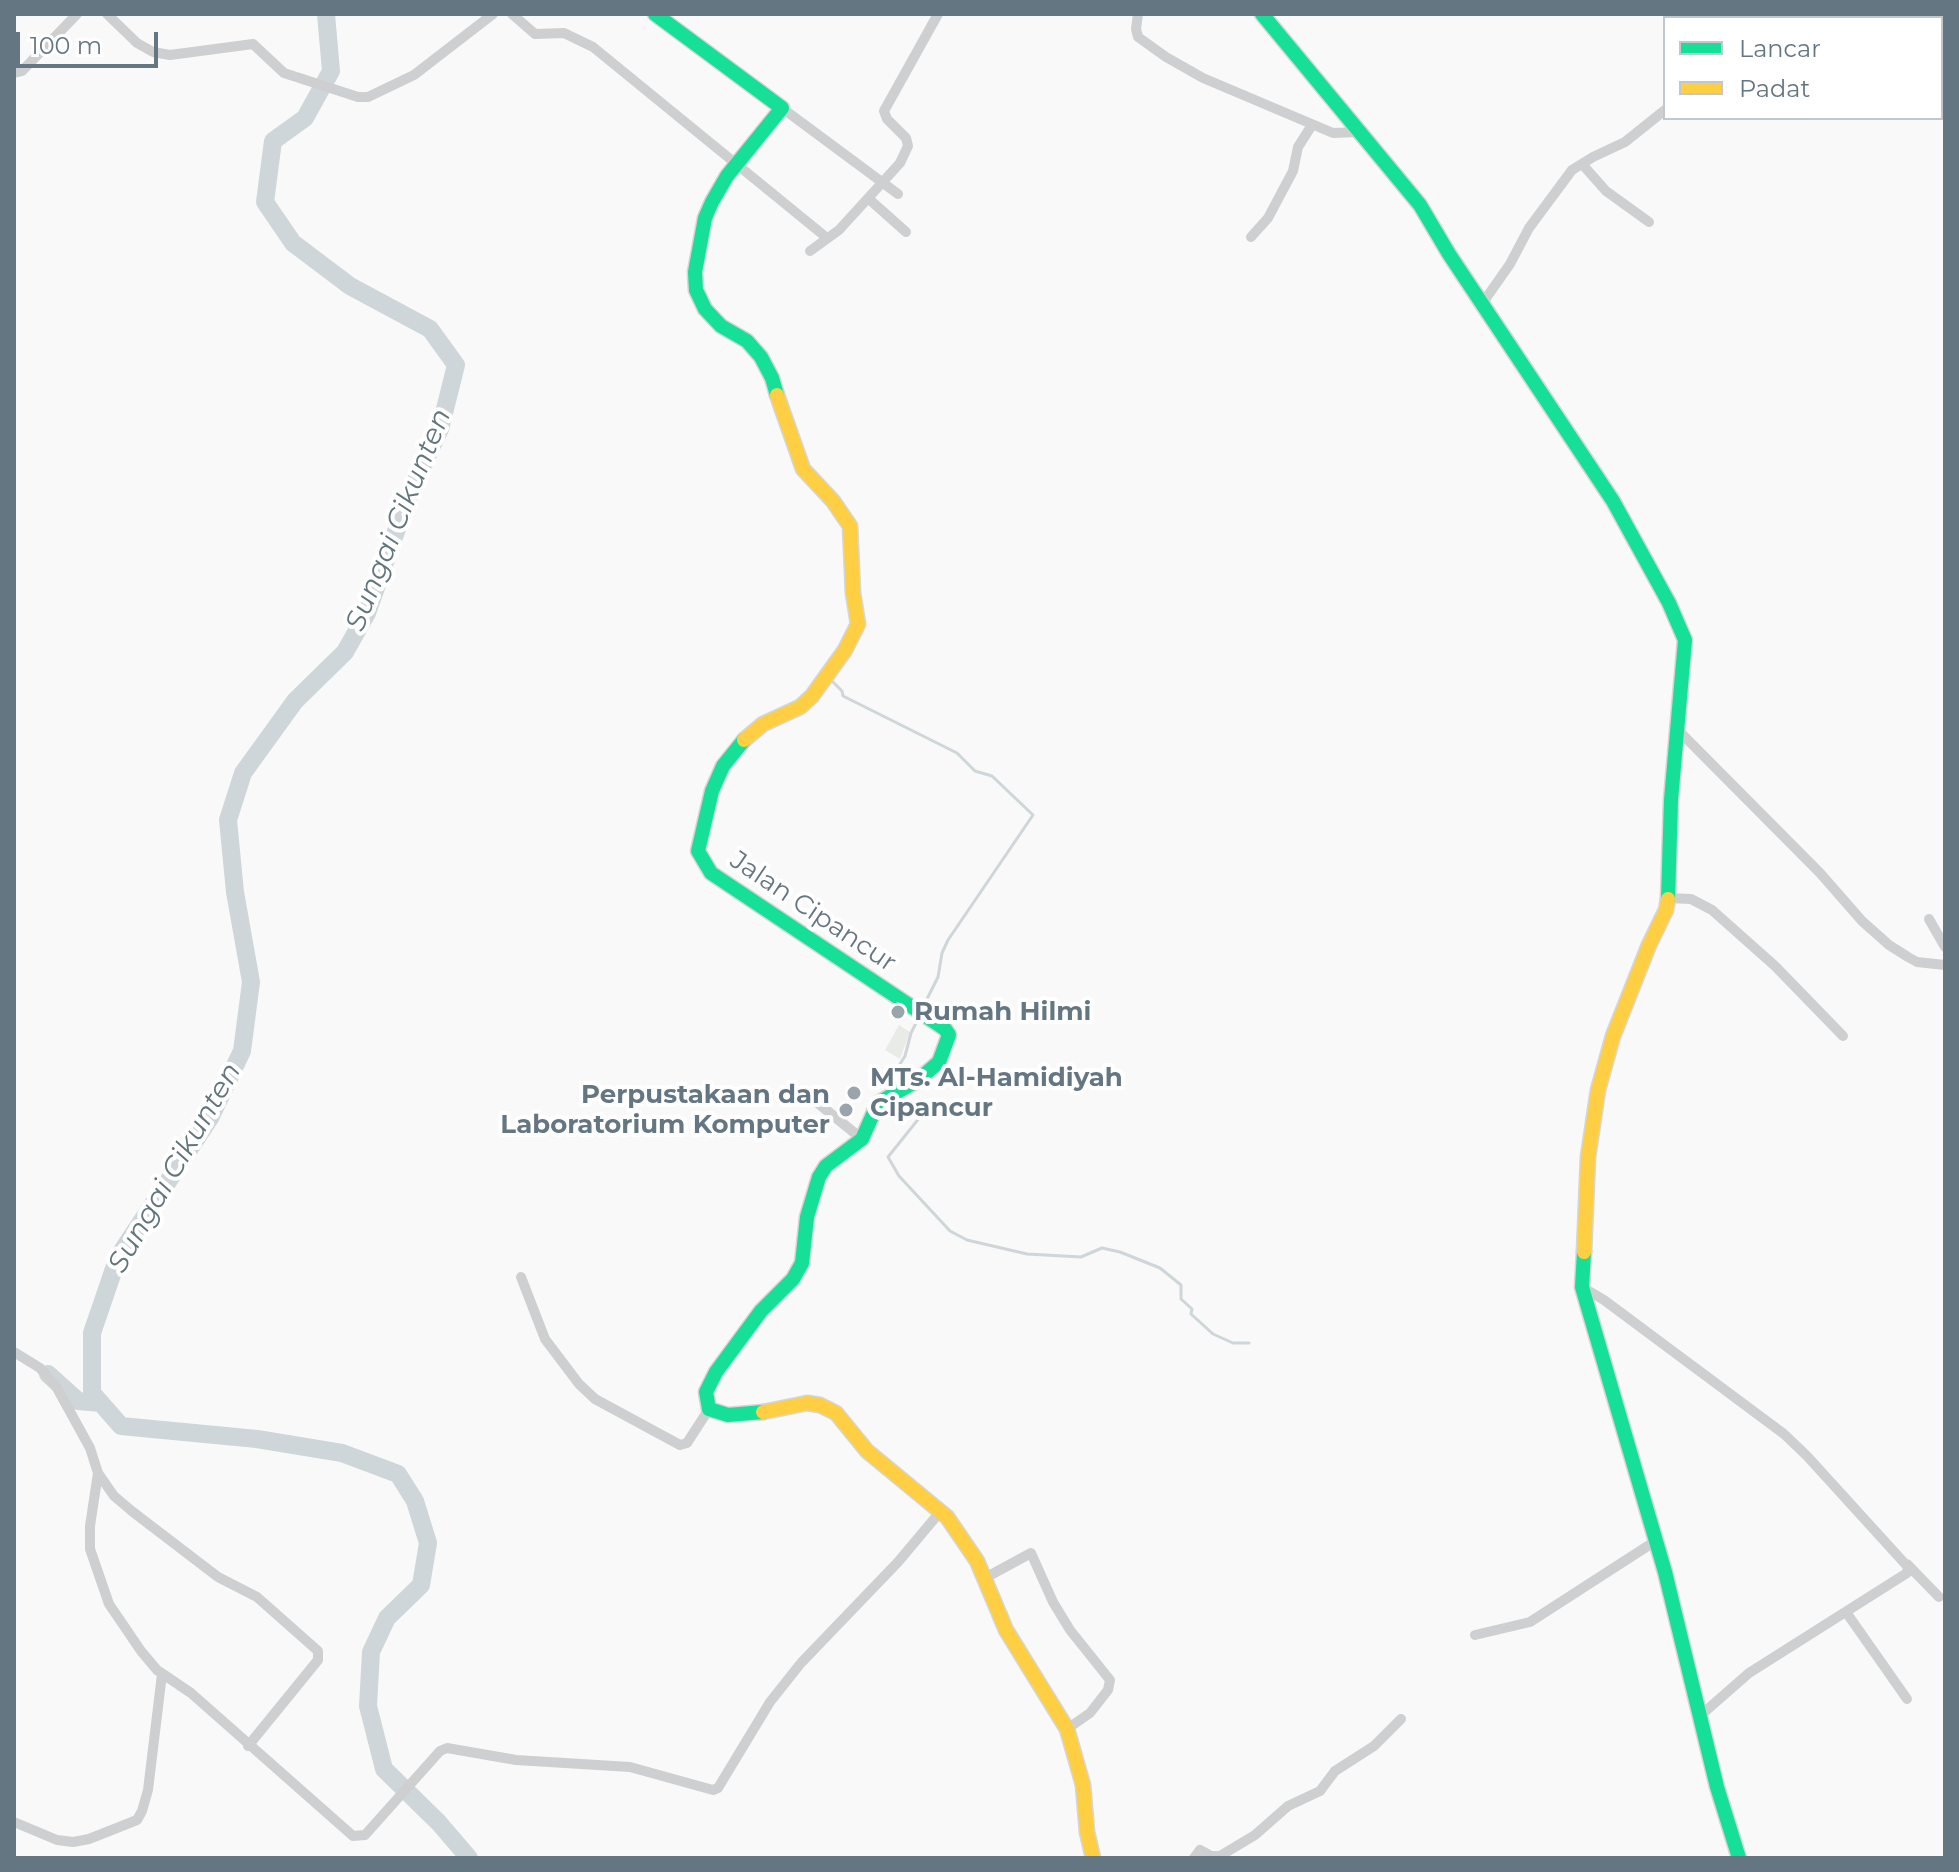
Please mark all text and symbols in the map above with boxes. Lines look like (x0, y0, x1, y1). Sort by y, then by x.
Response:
scale bar (20, 16, 162, 66)
legend (1663, 16, 1943, 120)
text: 100 m (30, 31, 102, 60)
text: Lancar (1739, 34, 1821, 63)
text: Padat (1739, 74, 1810, 103)
water label: Sungai Cikunten (339, 404, 459, 636)
street label: Jalan Cipancur (724, 845, 902, 979)
place label: Rumah Hilmi (914, 996, 1091, 1028)
marker: Rumah Hilmi (889, 1003, 907, 1021)
water label: Sungai Cikunten (101, 1057, 249, 1279)
place label: MTs. Al-Hamidiyah Cipancur (870, 1062, 1123, 1124)
place label: Perpustakaan dan Laboratorium Komputer (500, 1079, 830, 1140)
marker: MTs. Al-Hamidiyah Cipancur (845, 1084, 863, 1102)
marker: Perpustakaan dan Laboratorium Komputer (837, 1101, 855, 1119)

